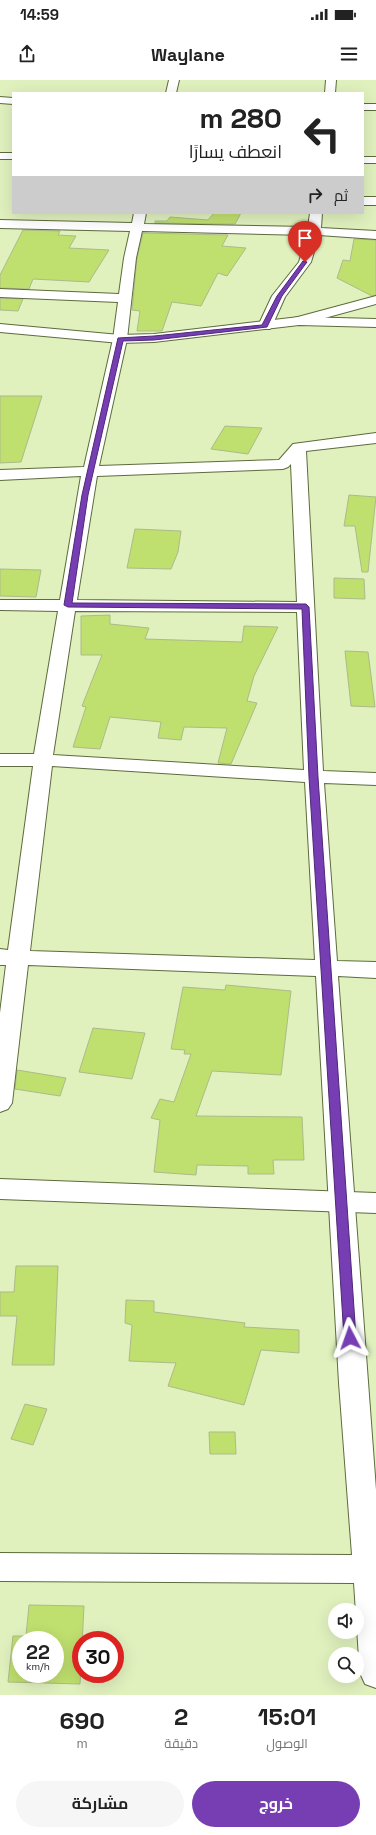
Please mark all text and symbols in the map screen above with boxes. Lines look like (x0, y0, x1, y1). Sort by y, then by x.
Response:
text: 14:59 (20, 5, 59, 24)
icon: share (16, 43, 38, 65)
text: Waylane (151, 43, 225, 66)
icon: menu (338, 43, 360, 65)
text: 280 m (199, 100, 282, 136)
icon: left (296, 108, 348, 160)
text: انعطف يسارًا (189, 140, 282, 163)
icon: right (304, 184, 326, 206)
text: ثم (334, 186, 348, 205)
pin (288, 221, 322, 262)
icon: arrive (294, 227, 316, 249)
position arrow (329, 1317, 371, 1359)
map controls (328, 1603, 364, 1683)
button: sound (328, 1603, 364, 1639)
speed limit sign: 30 (72, 1631, 124, 1683)
text: 22 (26, 1639, 50, 1665)
button: search (328, 1647, 364, 1683)
text: km/h (26, 1660, 50, 1673)
text: 2 (174, 1701, 188, 1732)
text: 15:01 (258, 1701, 316, 1732)
text: 690 (60, 1705, 105, 1736)
text: m (77, 1735, 88, 1752)
text: دقيقة (164, 1735, 198, 1752)
text: الوصول (266, 1735, 308, 1752)
button: مشاركة (16, 1781, 184, 1827)
button: خروج (192, 1781, 360, 1827)

